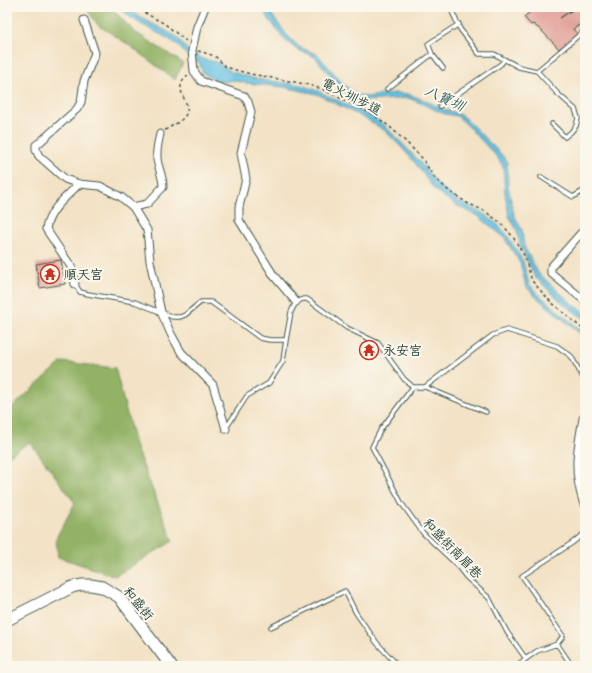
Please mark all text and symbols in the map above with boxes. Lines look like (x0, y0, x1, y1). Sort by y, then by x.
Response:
street label: 電火圳步道 (319, 75, 384, 119)
water label: 八寶圳 (422, 82, 469, 116)
temple icon: 順天宮 (39, 263, 61, 285)
place label: 順天宮 (64, 267, 103, 283)
temple icon: 永安宮 (358, 339, 380, 361)
place label: 永安宮 (383, 343, 422, 359)
street label: 和盛街南眉巷 (419, 515, 485, 582)
street label: 和盛街 (120, 584, 157, 624)

